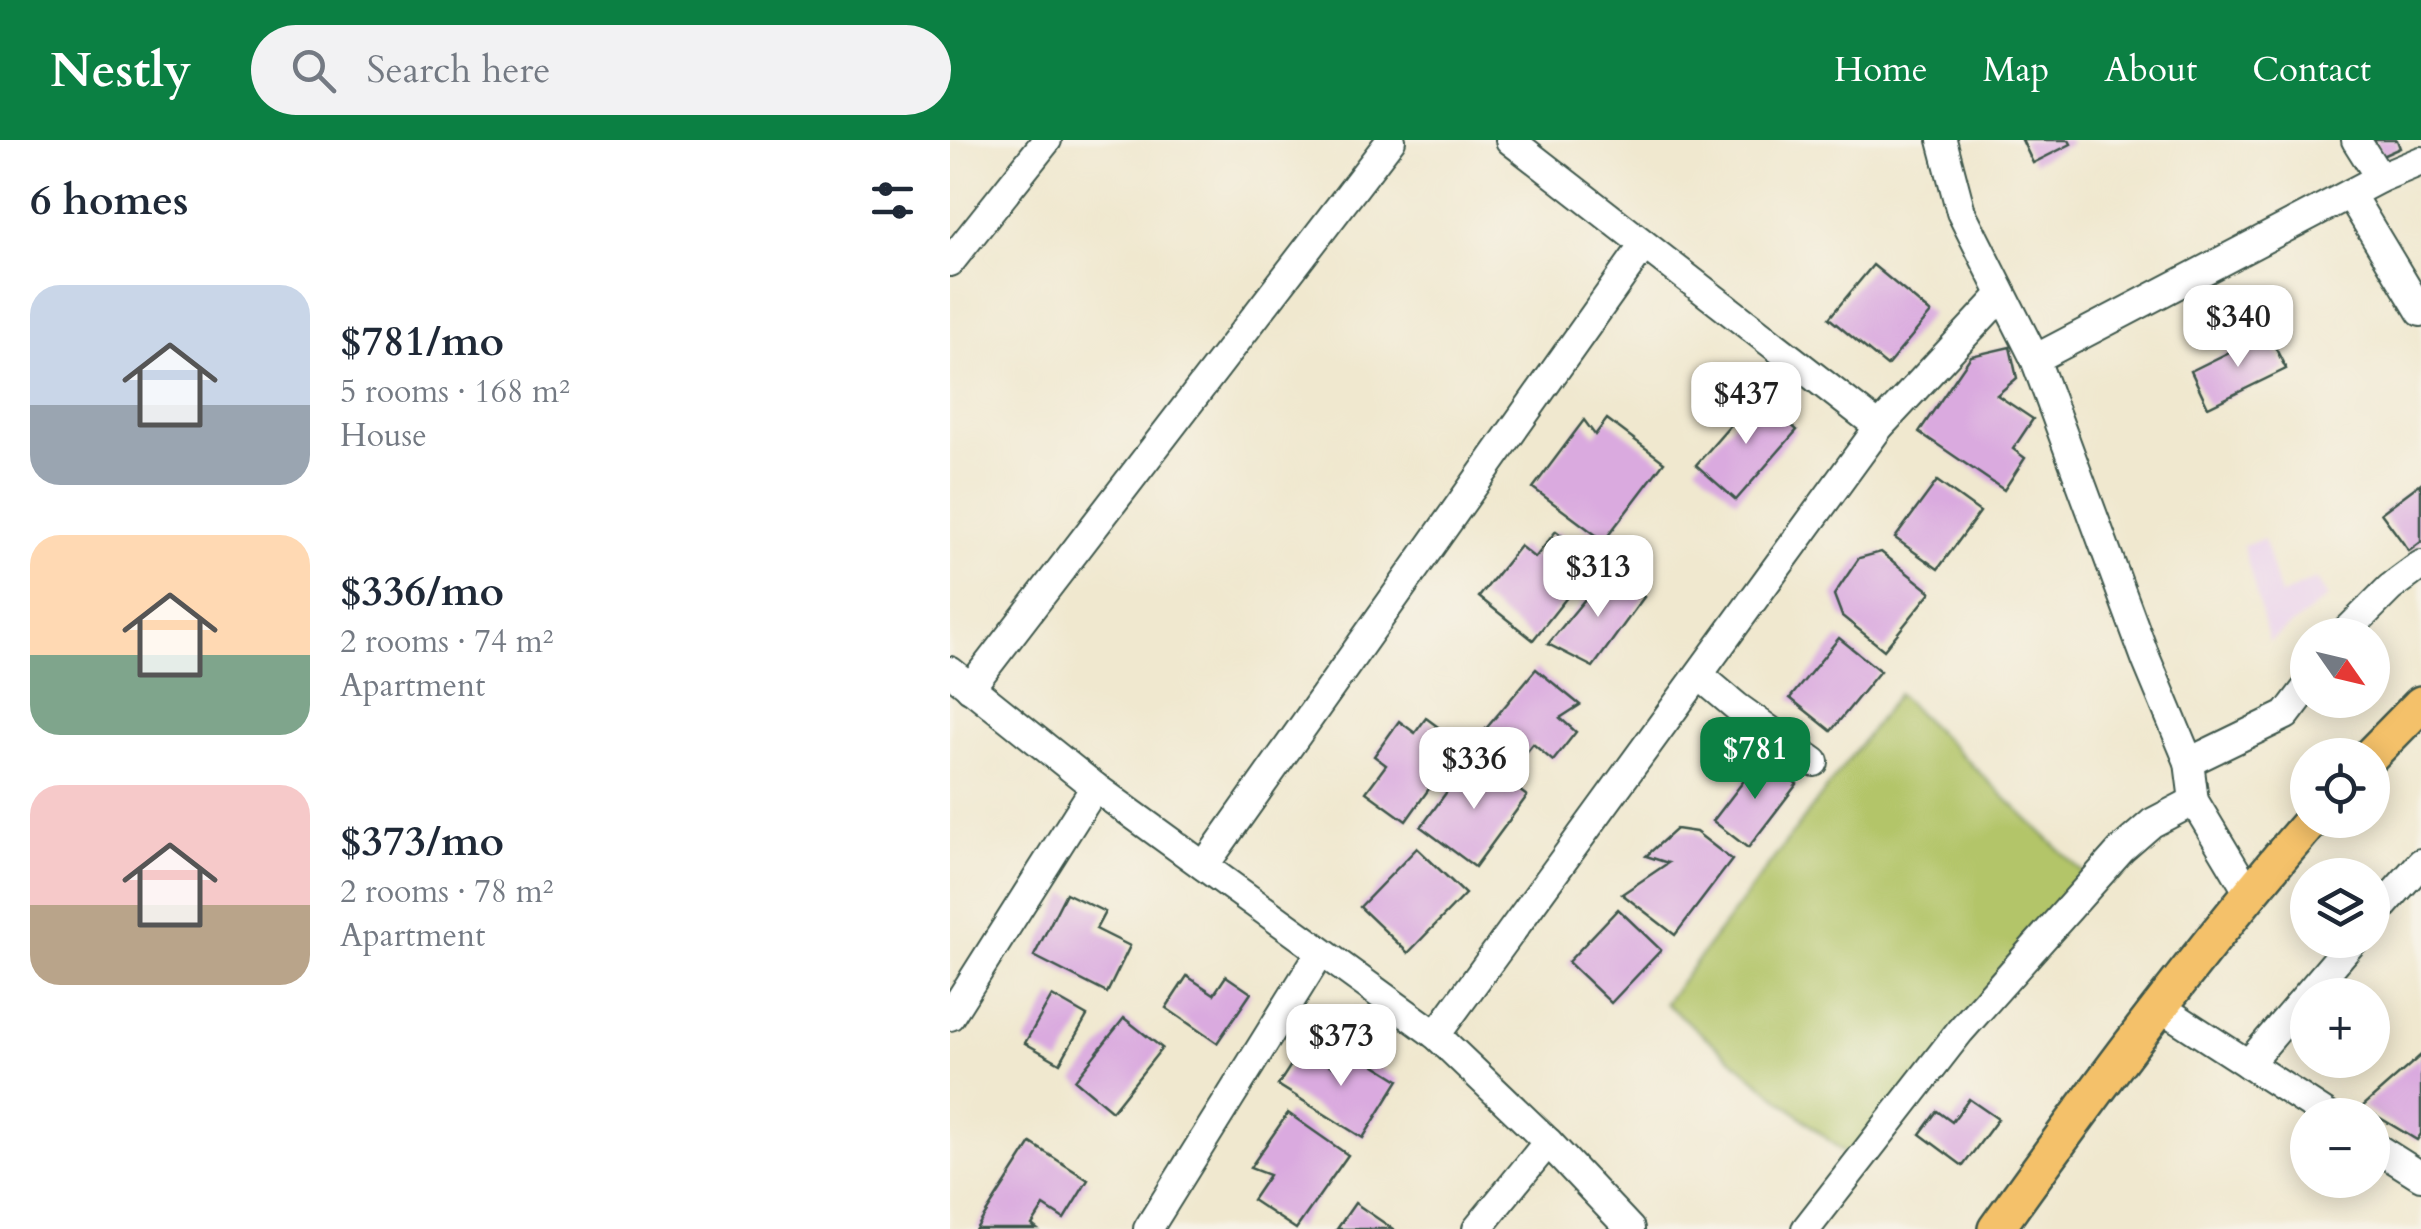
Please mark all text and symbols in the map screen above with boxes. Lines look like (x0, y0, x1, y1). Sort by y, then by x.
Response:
search box (251, 25, 951, 115)
text: Nestly (50, 38, 191, 103)
icon: search (286, 43, 341, 98)
text: Search here (366, 44, 551, 96)
text: Home (1834, 46, 1928, 94)
text: Map (1983, 46, 2049, 94)
text: About (2104, 46, 2197, 94)
text: Contact (2252, 46, 2371, 94)
text: 6 homes (30, 172, 188, 229)
icon: filters (865, 173, 920, 228)
pin: $340 (2179, 285, 2297, 370)
text: $340 (2205, 295, 2271, 339)
text: $781/mo (340, 313, 504, 370)
icon: home (110, 325, 230, 445)
pin: $437 (1687, 362, 1805, 447)
text: 5 rooms · 168 m² (340, 370, 570, 414)
text: $437 (1713, 372, 1779, 416)
text: House (340, 414, 427, 458)
pin: $313 (1539, 535, 1657, 620)
text: $313 (1565, 545, 1631, 589)
text: $336/mo (340, 563, 504, 620)
icon: home (110, 575, 230, 695)
north arrow (2290, 618, 2390, 718)
map controls (2290, 618, 2390, 1198)
text: 2 rooms · 74 m² (340, 620, 553, 664)
text: Apartment (340, 664, 485, 708)
pin: $781 (1696, 717, 1814, 802)
pin: $336 (1415, 727, 1533, 812)
text: $781 (1722, 727, 1788, 771)
text: $336 (1441, 737, 1507, 781)
button: locate (2290, 738, 2390, 838)
text: $373/mo (340, 813, 504, 870)
icon: home (110, 825, 230, 945)
button: layers (2290, 858, 2390, 958)
text: 2 rooms · 78 m² (340, 870, 553, 914)
text: Apartment (340, 914, 485, 958)
button: + (2290, 978, 2390, 1078)
pin: $373 (1282, 1004, 1400, 1089)
text: $373 (1308, 1014, 1374, 1058)
button: − (2290, 1098, 2390, 1198)

